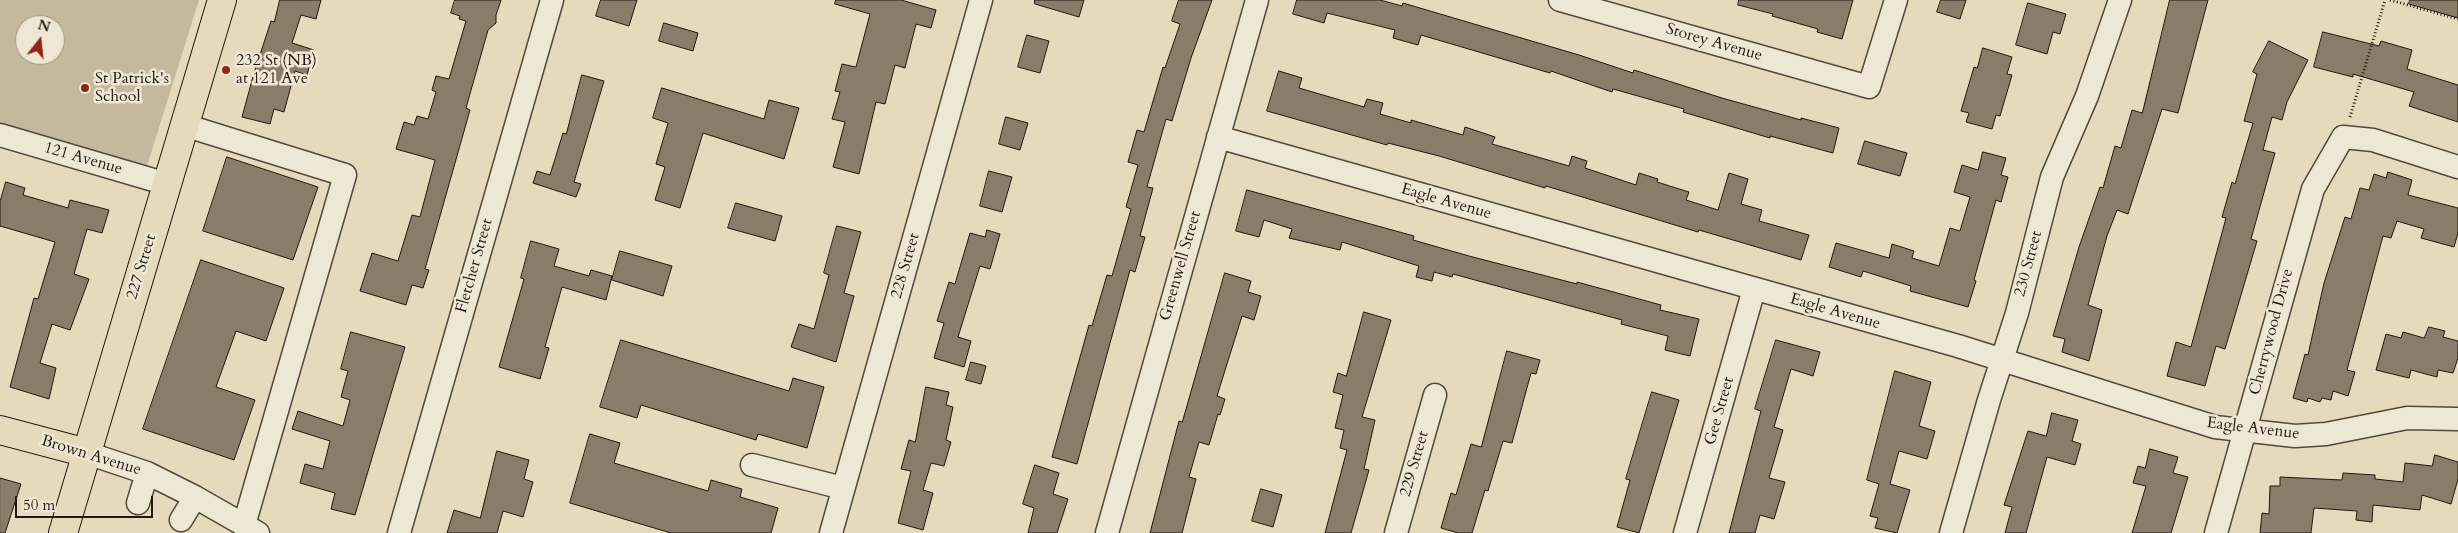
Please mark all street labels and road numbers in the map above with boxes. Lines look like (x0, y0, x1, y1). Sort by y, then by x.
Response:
street label: Storey Avenue (1664, 20, 1764, 66)
street label: 121 Avenue (42, 139, 124, 179)
street label: Eagle Avenue (1399, 180, 1493, 224)
street label: Greenwell Street (1156, 209, 1206, 323)
street label: Fletcher Street (452, 217, 498, 315)
street label: 230 Street (2011, 229, 2047, 299)
street label: 228 Street (887, 231, 925, 301)
street label: 227 Street (123, 232, 161, 302)
street label: Cherrywood Drive (2246, 267, 2298, 397)
street label: Eagle Avenue (1788, 290, 1882, 334)
street label: Gee Street (1701, 375, 1739, 447)
street label: Eagle Avenue (2206, 414, 2300, 444)
street label: 229 Street (1396, 429, 1434, 499)
street label: Brown Avenue (39, 432, 143, 480)

